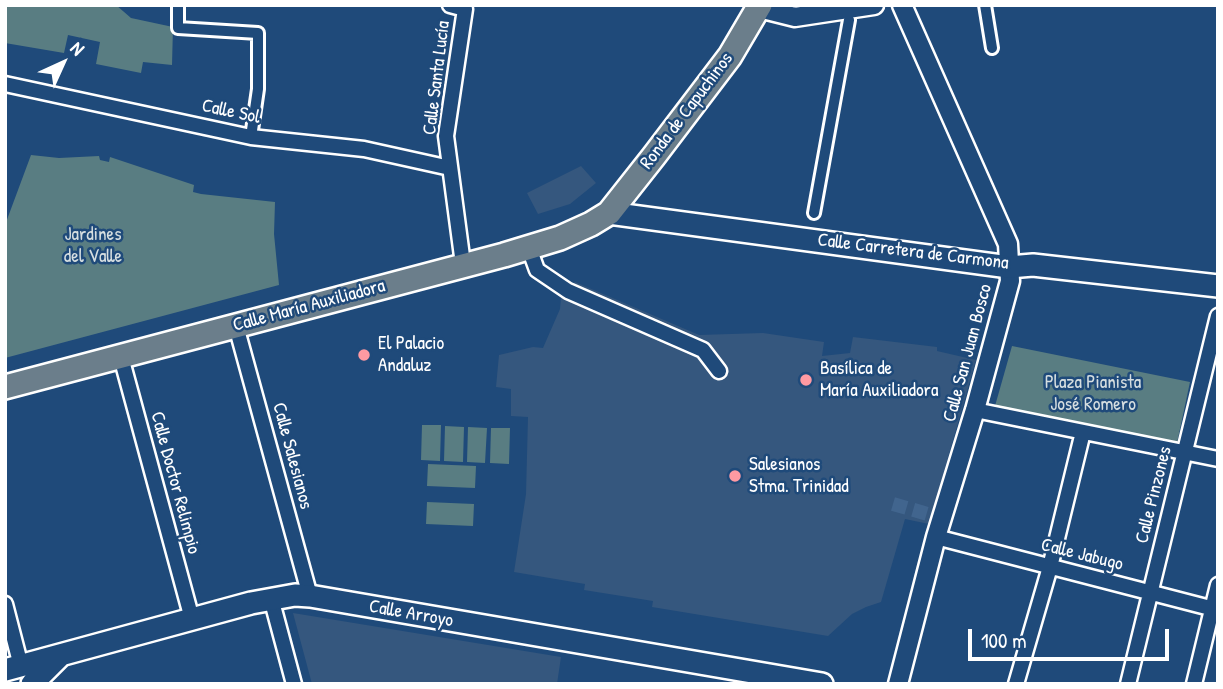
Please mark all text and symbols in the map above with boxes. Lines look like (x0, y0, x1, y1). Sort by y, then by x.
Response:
street label: Calle Santa Lucía (419, 20, 455, 136)
north arrow (28, 28, 98, 98)
text: N (65, 35, 91, 61)
street label: Ronda de Capuchinos (636, 48, 738, 174)
street label: Calle Sol (200, 95, 262, 129)
park label: Jardines del Valle (64, 224, 122, 268)
street label: Calle Carretera de Carmona (816, 229, 1010, 275)
street label: Calle María Auxiliadora (231, 275, 387, 337)
street label: Calle San Juan Bosco (939, 282, 997, 424)
place label: El Palacio Andaluz (378, 333, 444, 377)
marker: El Palacio Andaluz (356, 347, 372, 363)
place label: Basílica de María Auxiliadora (820, 358, 938, 402)
marker: Basílica de María Auxiliadora (798, 372, 814, 388)
park label: Plaza Pianista José Romero (1045, 372, 1141, 416)
street label: Calle Salesianos (267, 400, 317, 512)
street label: Calle Doctor Relimpio (145, 409, 205, 557)
street label: Calle Pinzones (1131, 444, 1177, 546)
place label: Salesianos Stma. Trinidad (749, 454, 849, 498)
marker: Salesianos Stma. Trinidad (727, 468, 743, 484)
street label: Calle Jabugo (1038, 534, 1126, 576)
street label: Calle Arroyo (367, 595, 455, 633)
scale bar (971, 616, 1172, 660)
text: 100 m (981, 626, 1027, 655)

